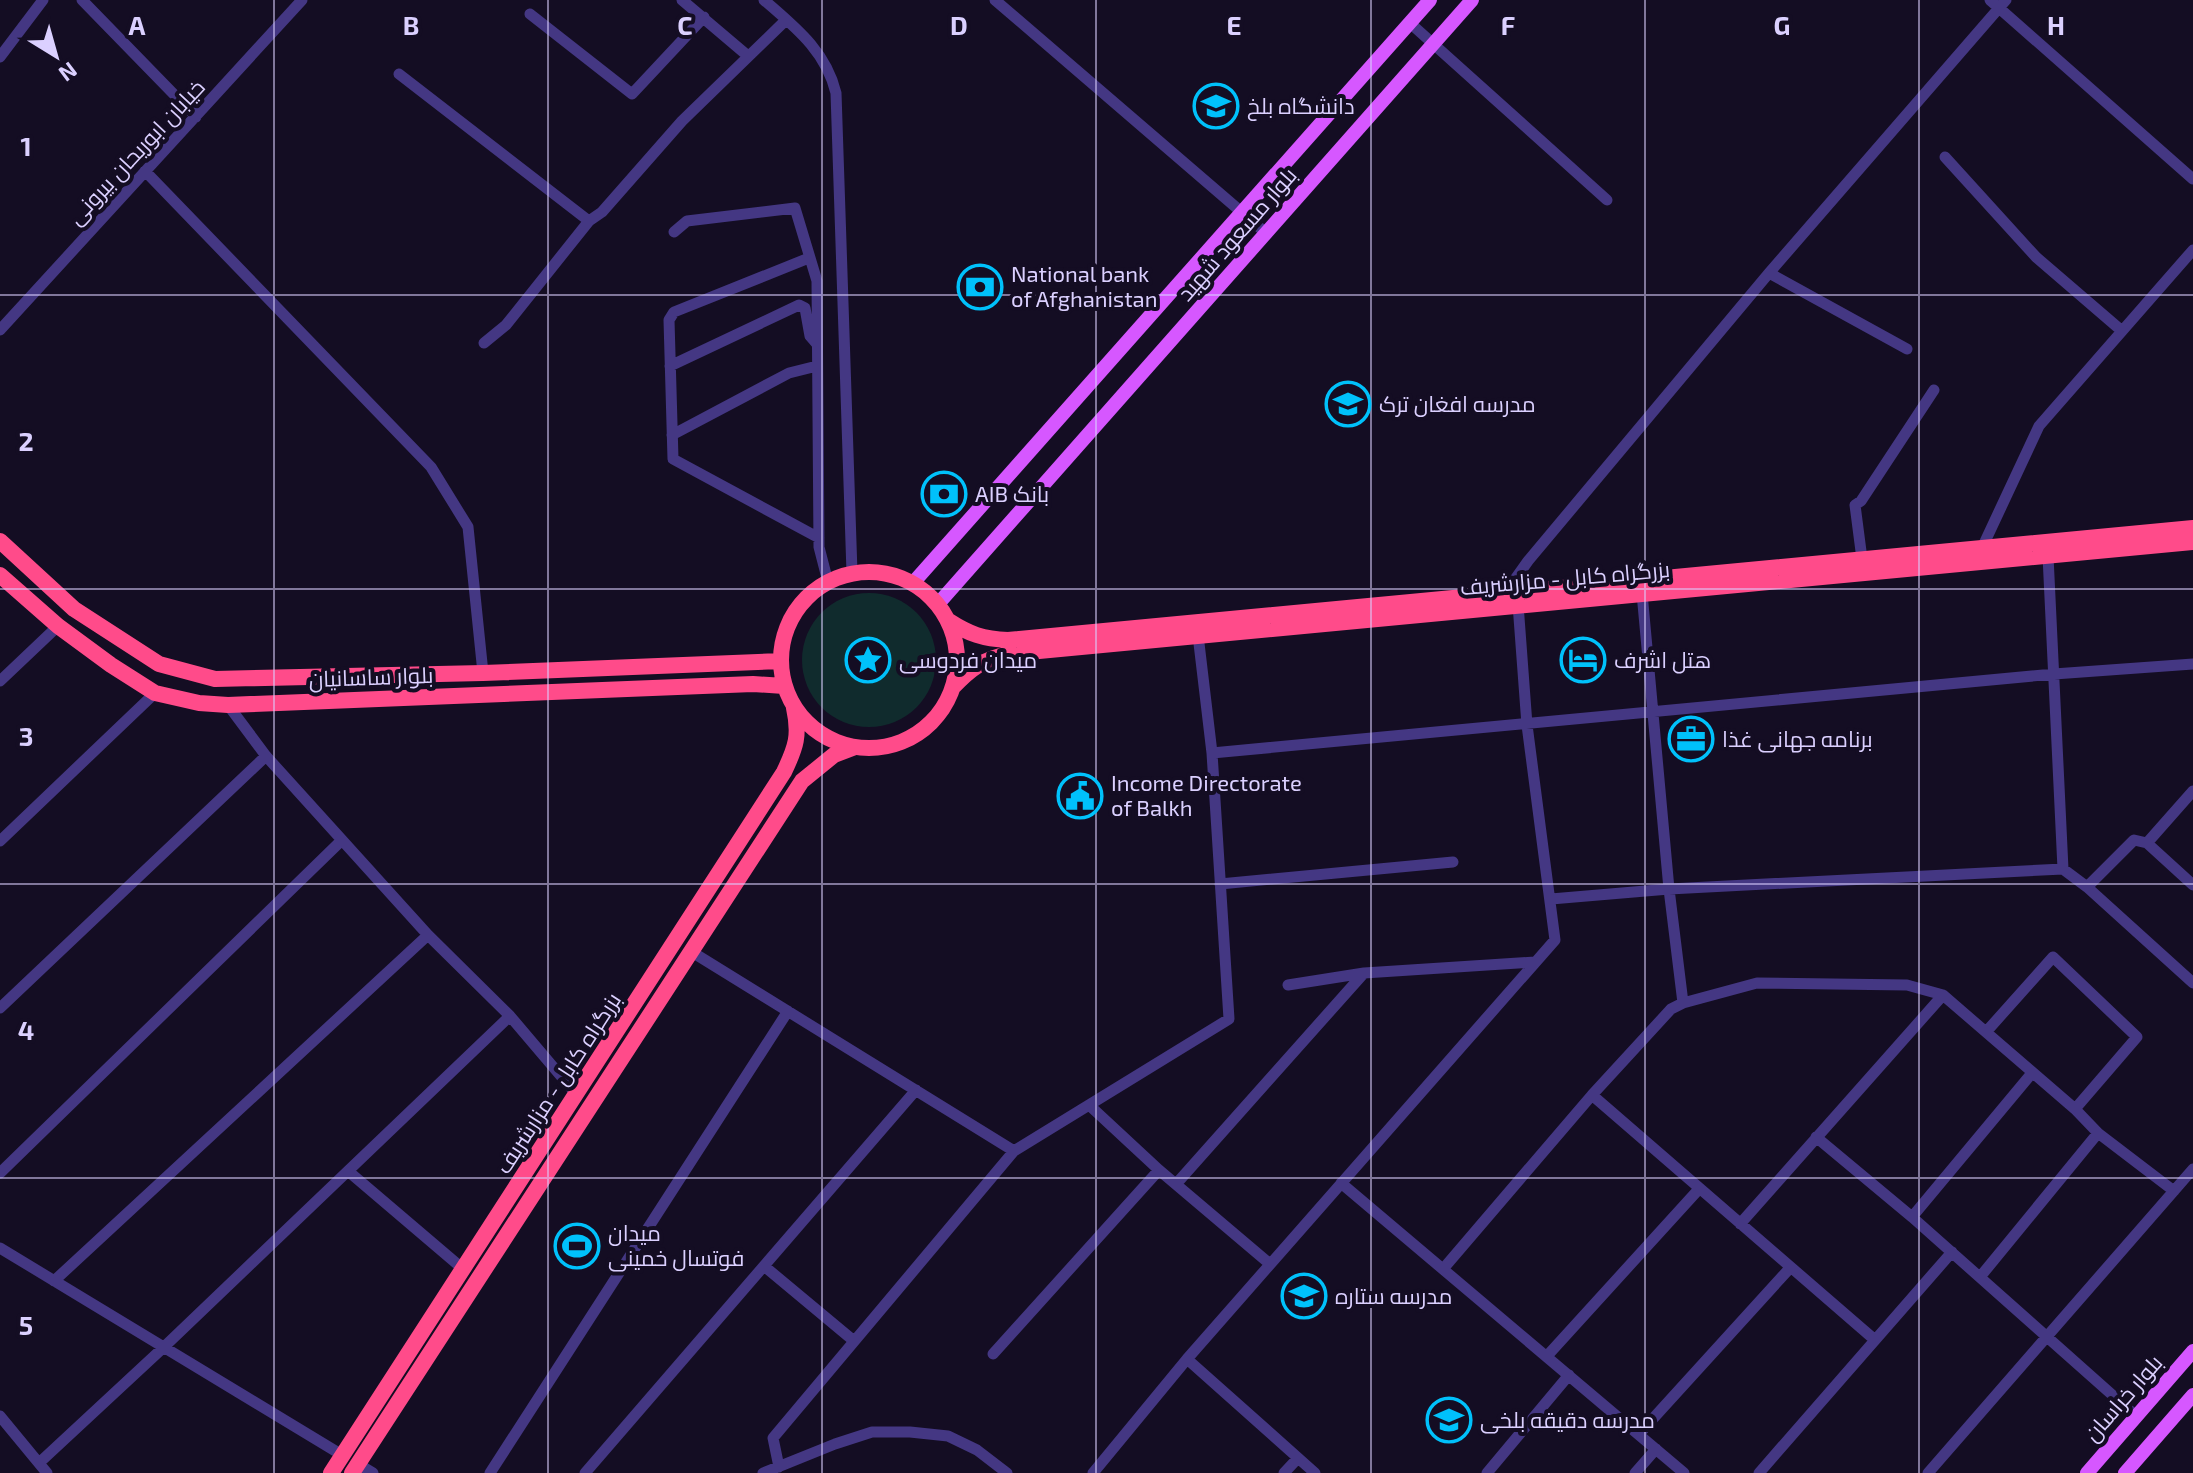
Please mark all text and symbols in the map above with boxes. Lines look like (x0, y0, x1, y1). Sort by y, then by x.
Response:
text: A (129, 9, 146, 40)
text: B (403, 9, 419, 40)
text: C (677, 9, 693, 40)
text: D (950, 9, 968, 40)
text: E (1226, 9, 1242, 40)
text: F (1501, 9, 1515, 40)
text: G (1774, 9, 1790, 40)
text: H (2047, 9, 2065, 40)
north arrow (16, 16, 96, 96)
text: N (54, 58, 83, 88)
street label: خیابان ابوریحان بیرونی (61, 73, 211, 231)
school or university icon: دانشگاه بلخ (1192, 82, 1240, 130)
place label: دانشگاه بلخ (1247, 92, 1355, 121)
text: 1 (20, 130, 32, 161)
street label: بلوار مسعود شهید (1171, 161, 1303, 307)
place label: National bank of Afghanistan (1011, 260, 1157, 311)
bank icon: National bank of Afghanistan (956, 263, 1004, 311)
school or university icon: مدرسه افغان ترک (1324, 380, 1372, 428)
place label: مدرسه افغان ترک (1379, 390, 1536, 417)
text: 2 (18, 425, 34, 456)
bank icon: AIB بانک (920, 470, 968, 518)
place label: AIB بانک (975, 480, 1049, 506)
street label: بزرگراه کابل - مزارشریف (1459, 555, 1671, 601)
place icon: میدان فردوسی (844, 636, 892, 684)
hotel icon: هتل اشرف (1559, 636, 1607, 684)
place label: میدان فردوسی (899, 646, 1037, 674)
place label: هتل اشرف (1614, 646, 1711, 674)
street label: بلوار ساسانیان (308, 661, 434, 692)
office icon: برنامه جهانی غذا (1667, 715, 1715, 763)
text: 3 (19, 720, 33, 751)
place label: برنامه جهانی غذا (1722, 725, 1873, 753)
place label: Income Directorate of Balkh (1111, 769, 1302, 820)
public building icon: Income Directorate of Balkh (1056, 772, 1104, 820)
street label: بزرگراه کابل - مزارشریف (489, 987, 627, 1179)
text: 4 (18, 1014, 34, 1045)
place label: میدان فوتسال خمینی (608, 1219, 744, 1272)
sports icon: میدان فوتسال خمینی (553, 1222, 601, 1270)
school or university icon: مدرسه ستاره (1280, 1272, 1328, 1320)
place label: مدرسه ستاره (1335, 1282, 1452, 1309)
text: 5 (19, 1309, 33, 1340)
street label: بلوار خراسان (2078, 1349, 2168, 1447)
school or university icon: مدرسه دقيقه بلخى (1425, 1396, 1473, 1444)
place label: مدرسه دقيقه بلخى (1480, 1406, 1655, 1434)

